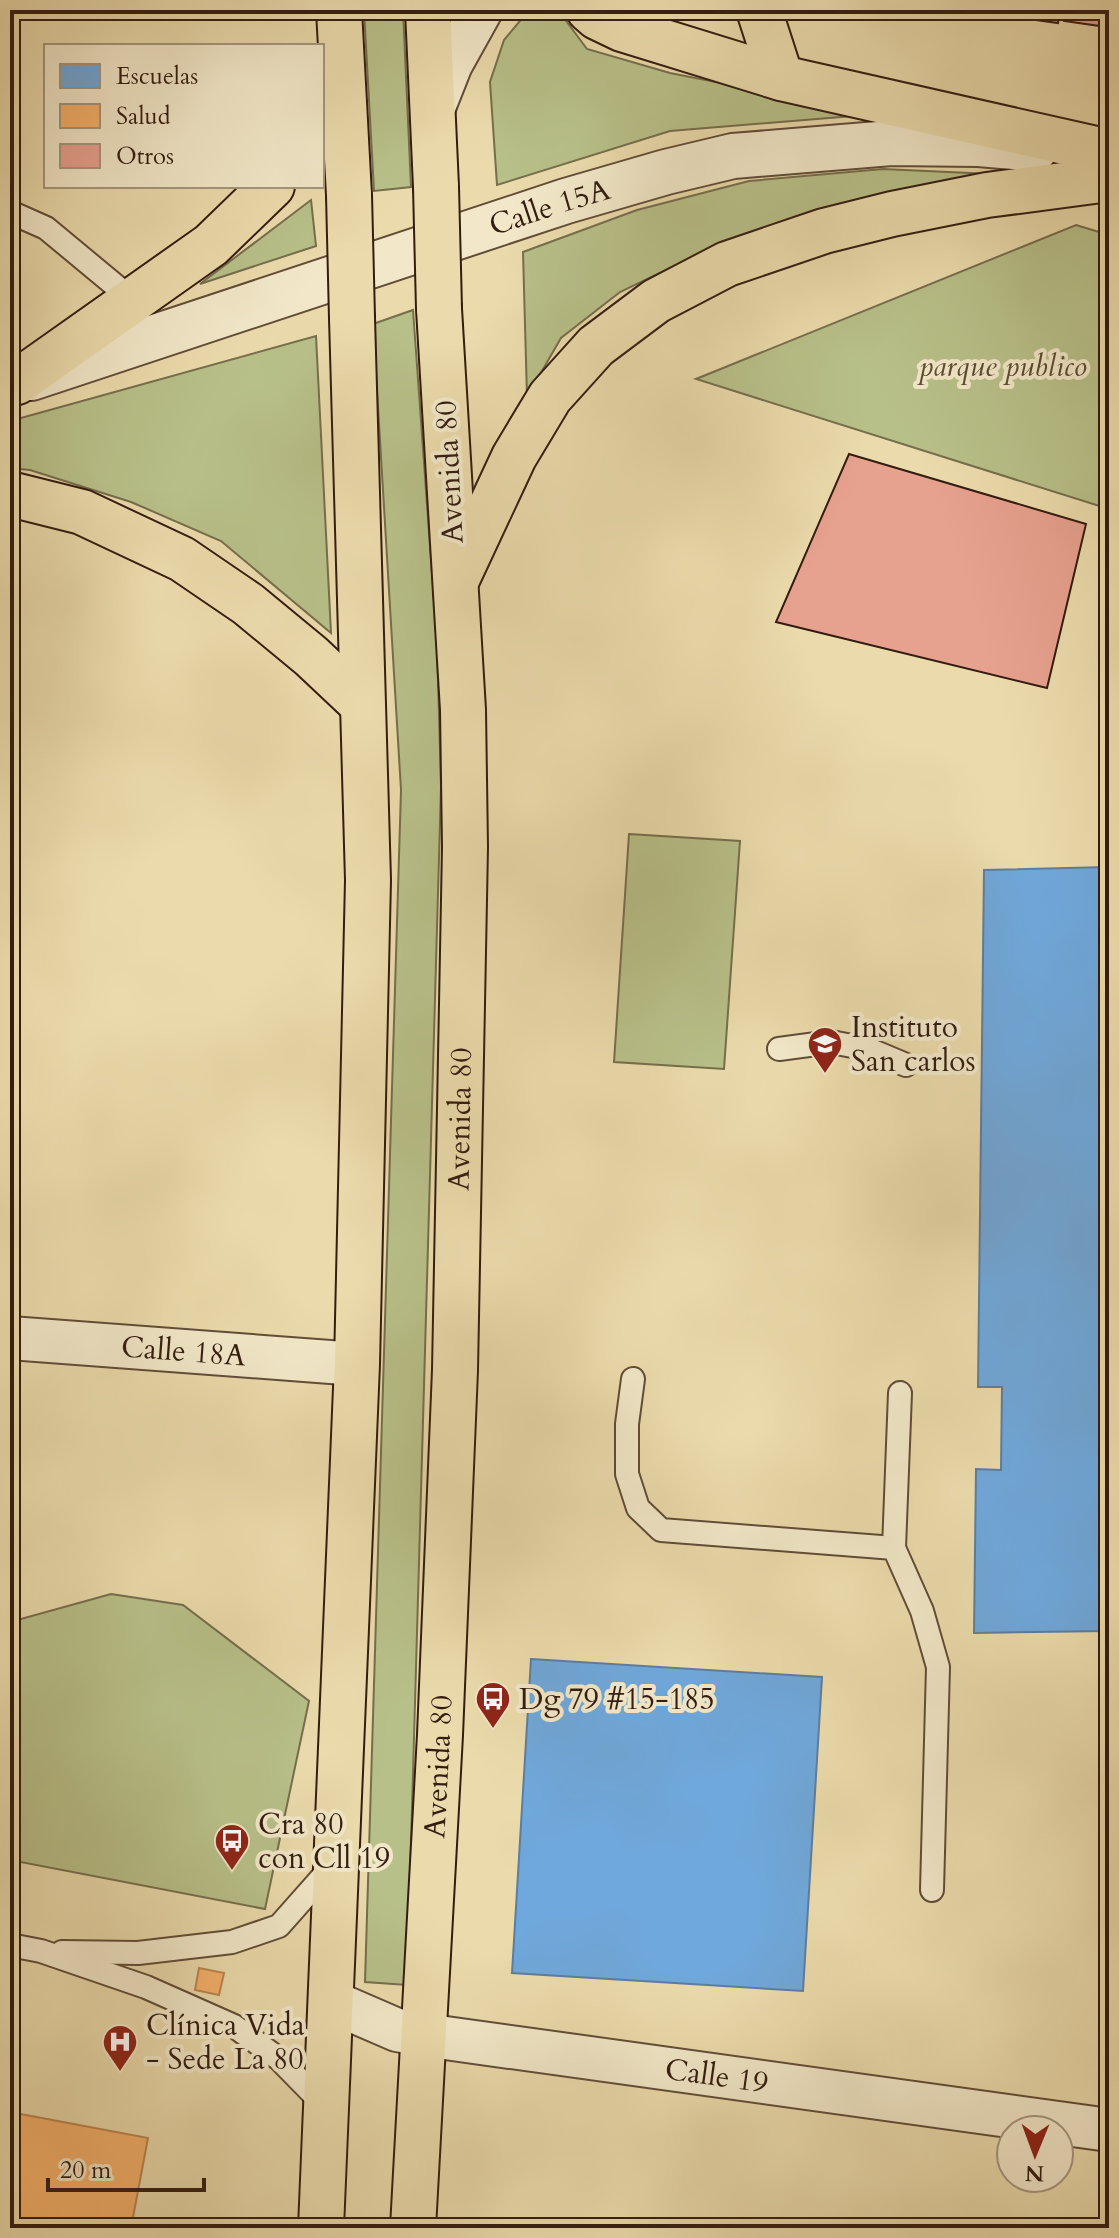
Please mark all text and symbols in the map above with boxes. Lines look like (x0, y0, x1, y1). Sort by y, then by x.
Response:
legend (44, 44, 324, 188)
text: Escuelas (116, 60, 198, 93)
text: Salud (116, 100, 171, 133)
text: Otros (116, 140, 174, 173)
street label: Calle 15A (484, 169, 616, 246)
park label: parque publico (917, 346, 1087, 387)
street label: Avenida 80 (425, 399, 474, 545)
place label: Instituto San carlos (851, 1007, 976, 1082)
school or university icon: Instituto San carlos (806, 1025, 844, 1075)
street label: Avenida 80 (438, 1047, 482, 1191)
street label: Calle 18A (120, 1326, 248, 1377)
place label: Dg 79 #15-185 (519, 1679, 715, 1720)
bus stop icon: Dg 79 #15-185 (474, 1680, 512, 1730)
street label: Avenida 80 (414, 1694, 463, 1839)
place label: Cra 80 con Cll 19 (258, 1804, 390, 1879)
bus stop icon: Cra 80 con Cll 19 (213, 1822, 251, 1872)
place label: Clínica Vida - Sede La 80 (146, 2005, 305, 2080)
hospital icon: Clínica Vida - Sede La 80 (101, 2023, 139, 2073)
street label: Calle 19 (663, 2049, 771, 2104)
north arrow (995, 2114, 1075, 2194)
scale bar (48, 2142, 204, 2192)
text: 20 m (60, 2154, 112, 2187)
text: N (1025, 2158, 1044, 2188)

